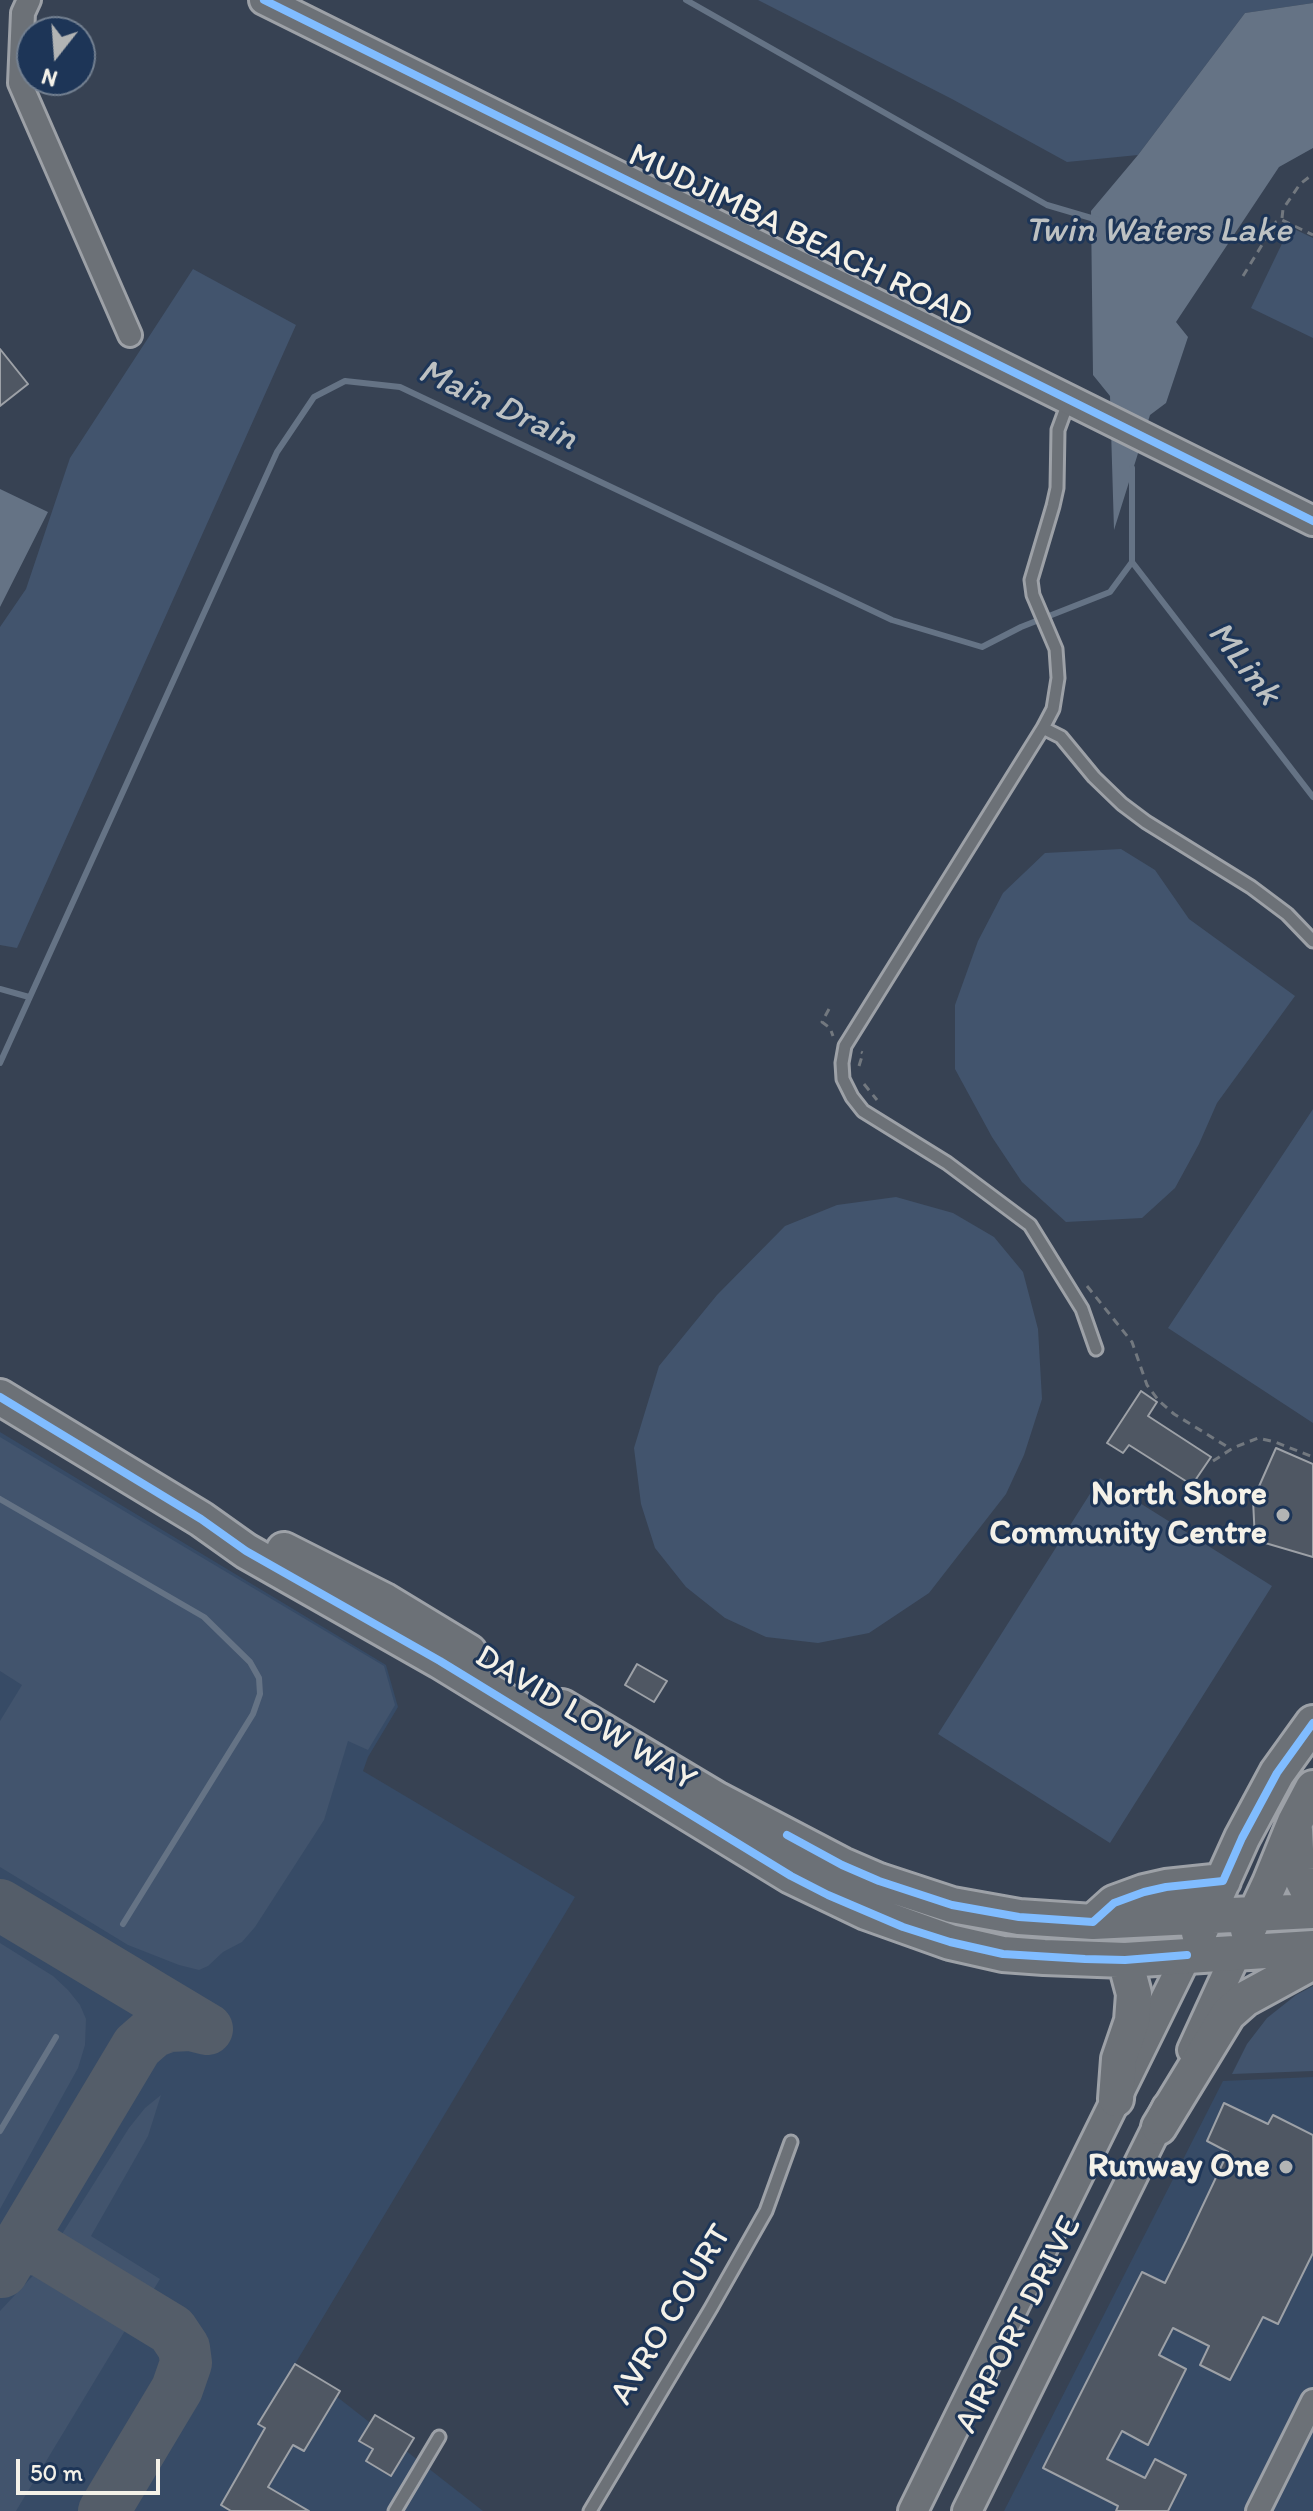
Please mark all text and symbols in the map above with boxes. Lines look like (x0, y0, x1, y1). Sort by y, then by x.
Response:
north arrow (16, 16, 96, 96)
text: N (38, 62, 60, 93)
street label: MUDJIMBA BEACH ROAD (621, 136, 979, 338)
water label: Twin Waters Lake (1024, 210, 1292, 254)
water label: Main Drain (411, 351, 583, 461)
water label: MLink (1197, 614, 1289, 714)
place label: North Shore Community Centre (989, 1475, 1267, 1554)
marker: North Shore Community Centre (1274, 1506, 1292, 1524)
street label: DAVID LOW WAY (467, 1637, 703, 1801)
place label: Runway One (1088, 2147, 1270, 2187)
marker: Runway One (1277, 2158, 1295, 2176)
street label: AIRPORT DRIVE (947, 2210, 1091, 2440)
street label: AVRO COURT (602, 2217, 742, 2413)
scale bar (20, 2443, 164, 2493)
text: 50 m (30, 2458, 83, 2487)

